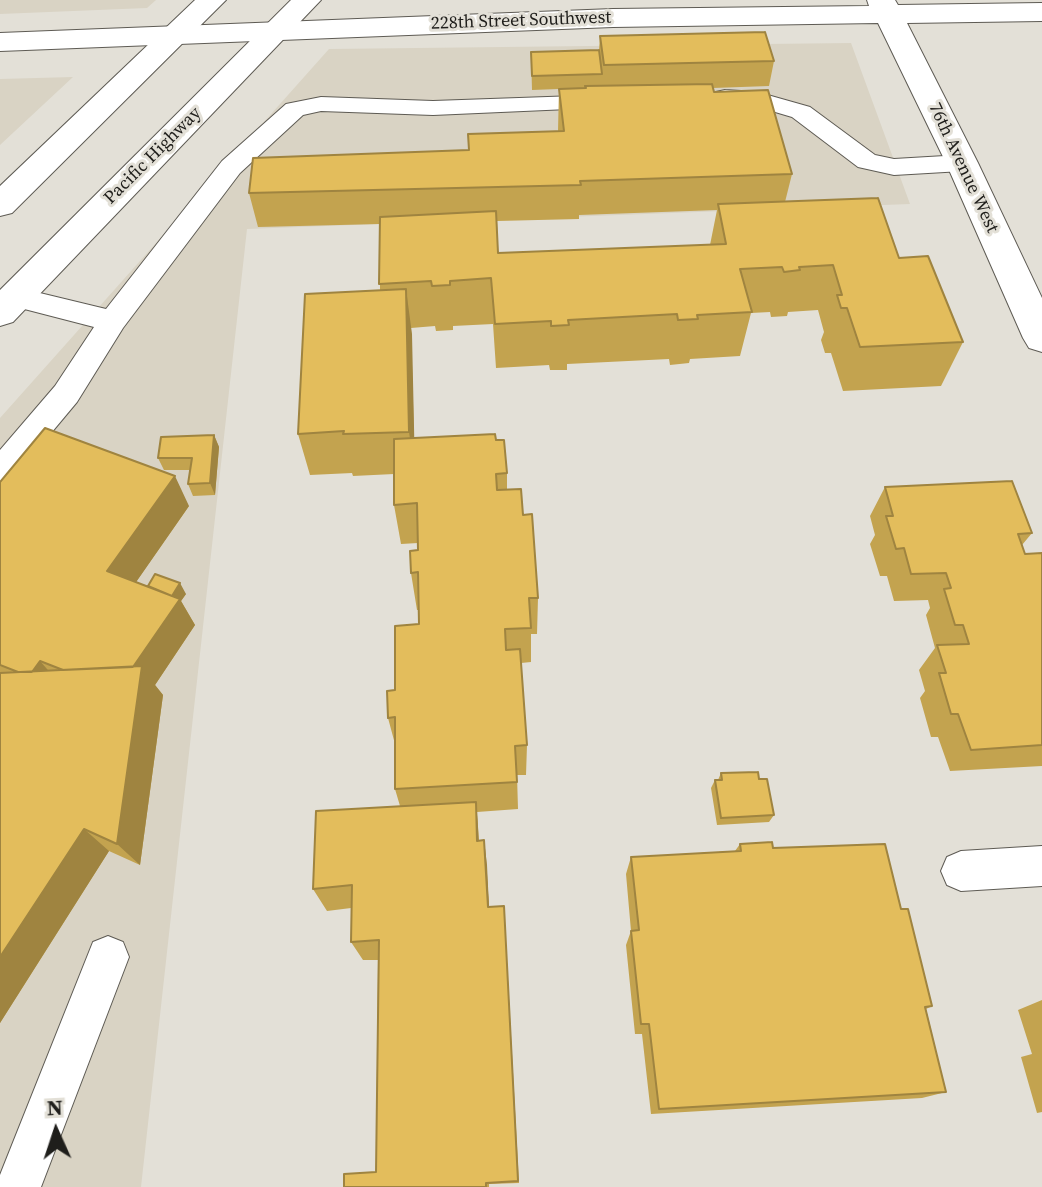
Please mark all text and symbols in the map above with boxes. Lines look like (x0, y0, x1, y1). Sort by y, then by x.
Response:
street label: 228th Street Southwest (430, 7, 612, 35)
street label: 76th Avenue West (923, 100, 1003, 236)
street label: Pacific Highway (100, 103, 206, 209)
north arrow (16, 1091, 96, 1171)
text: N (46, 1092, 64, 1122)

